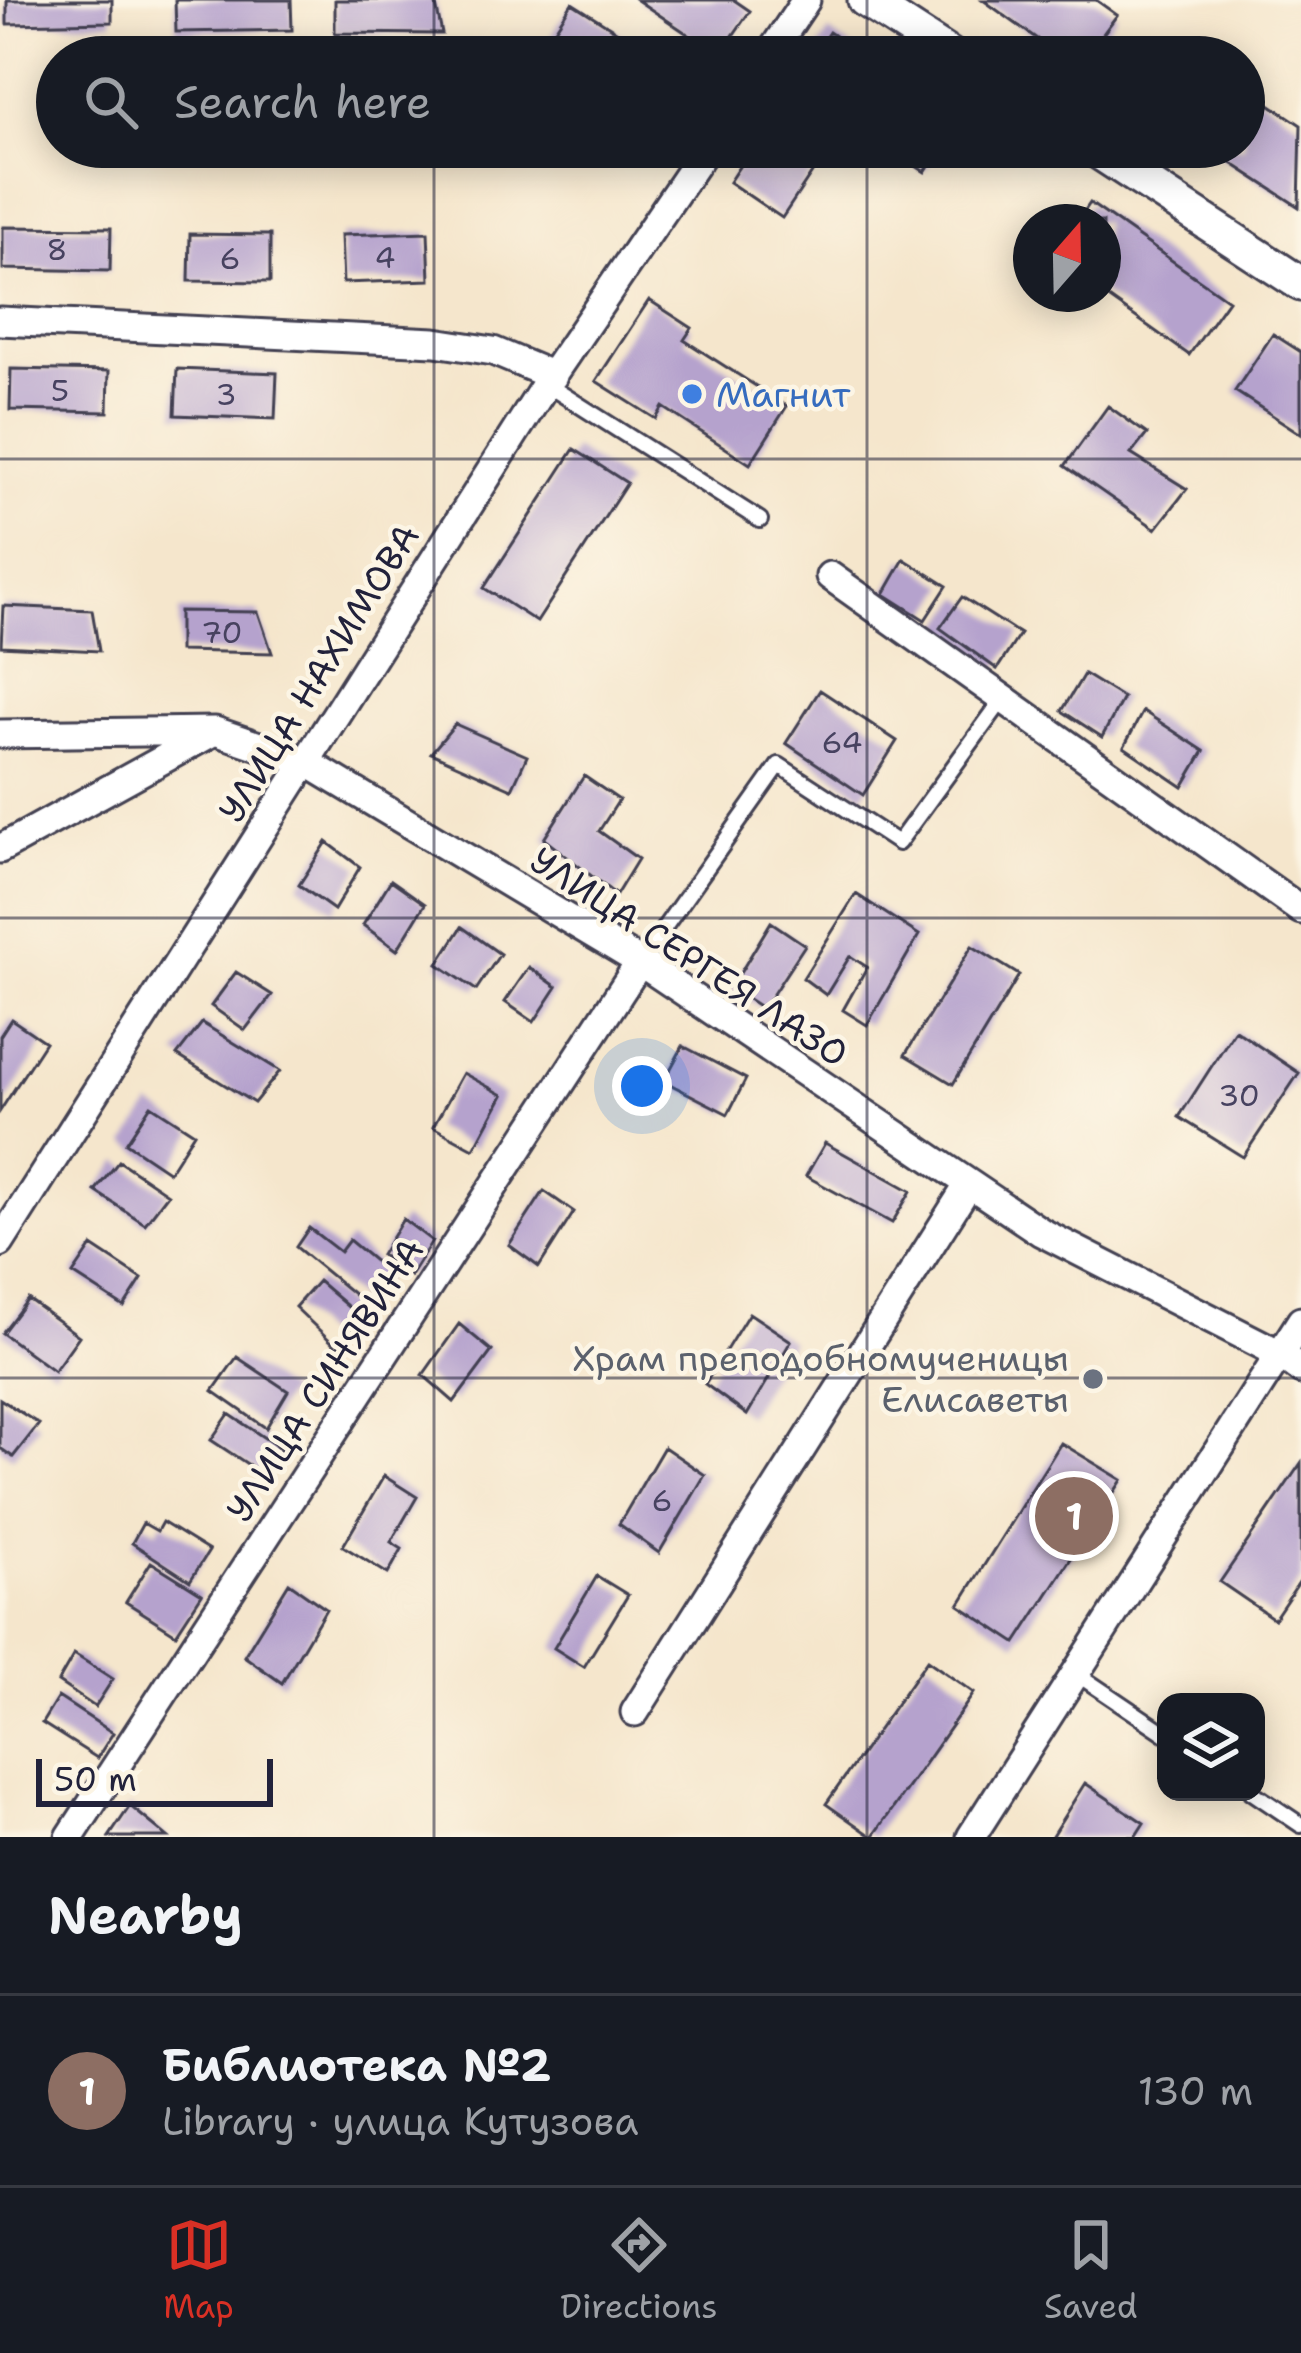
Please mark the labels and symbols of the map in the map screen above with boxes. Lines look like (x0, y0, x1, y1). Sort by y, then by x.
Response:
north arrow (1013, 204, 1121, 312)
house number: 8 (47, 229, 68, 270)
house number: 4 (375, 237, 396, 278)
house number: 6 (220, 238, 241, 279)
house number: 5 (51, 370, 69, 411)
place label: Магнит (716, 370, 851, 419)
house number: 3 (216, 374, 237, 415)
marker: Магнит (679, 381, 705, 407)
street label: УЛИЦА НАХИМОВА (207, 514, 431, 832)
house number: 70 (201, 612, 243, 653)
house number: 64 (822, 722, 862, 763)
street label: УЛИЦА СЕРГЕЯ ЛАЗО (521, 836, 857, 1078)
your location (612, 1056, 672, 1116)
house number: 30 (1218, 1075, 1260, 1116)
street label: УЛИЦА СИНЯВИНА (215, 1229, 435, 1531)
place label: Храм преподобномученицы Елисаветы (572, 1334, 1069, 1424)
marker: Храм преподобномученицы Елисаветы (1080, 1366, 1106, 1392)
pin: 1 (1035, 1471, 1113, 1561)
house number: 6 (652, 1480, 673, 1521)
scale bar (36, 1753, 273, 1806)

